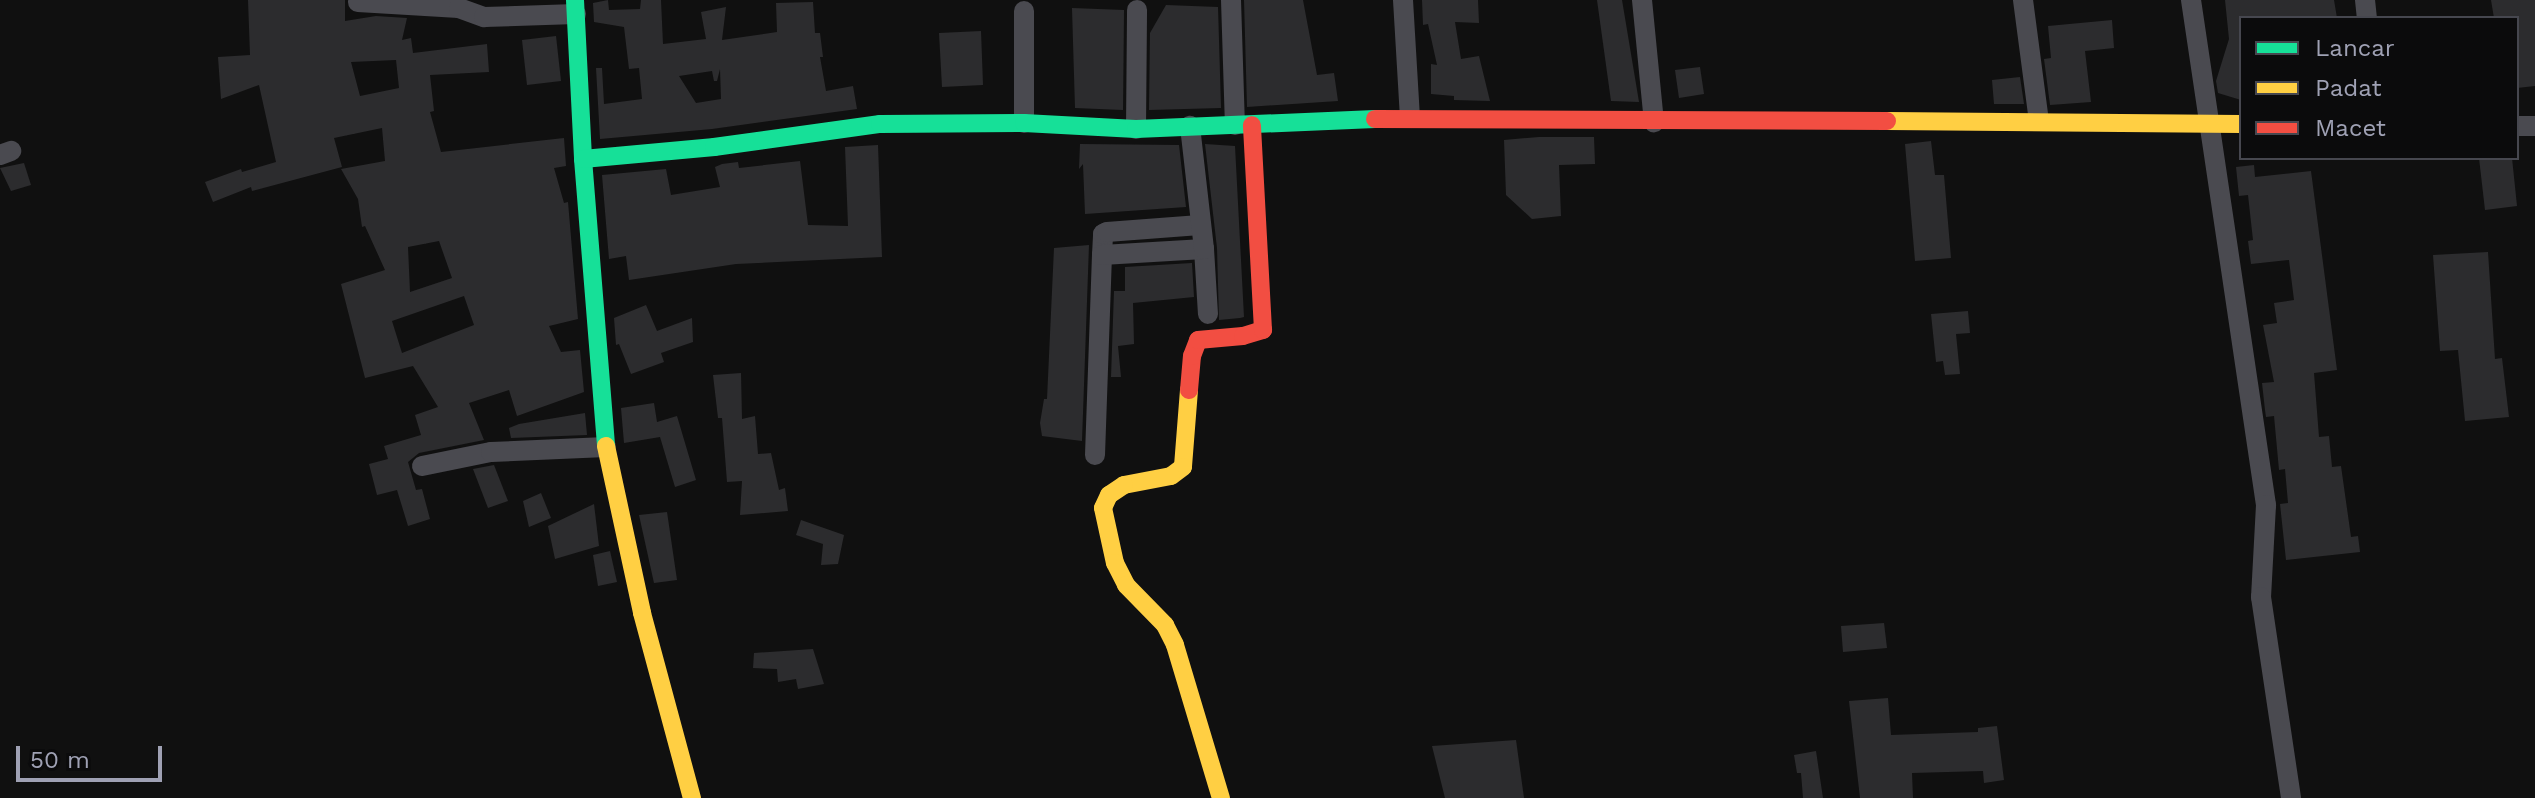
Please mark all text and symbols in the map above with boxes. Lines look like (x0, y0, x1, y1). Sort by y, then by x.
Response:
legend (2239, 16, 2519, 160)
text: Lancar (2315, 34, 2395, 62)
text: Padat (2315, 74, 2381, 102)
text: Macet (2315, 114, 2386, 142)
scale bar (20, 730, 166, 780)
text: 50 m (30, 746, 90, 774)

